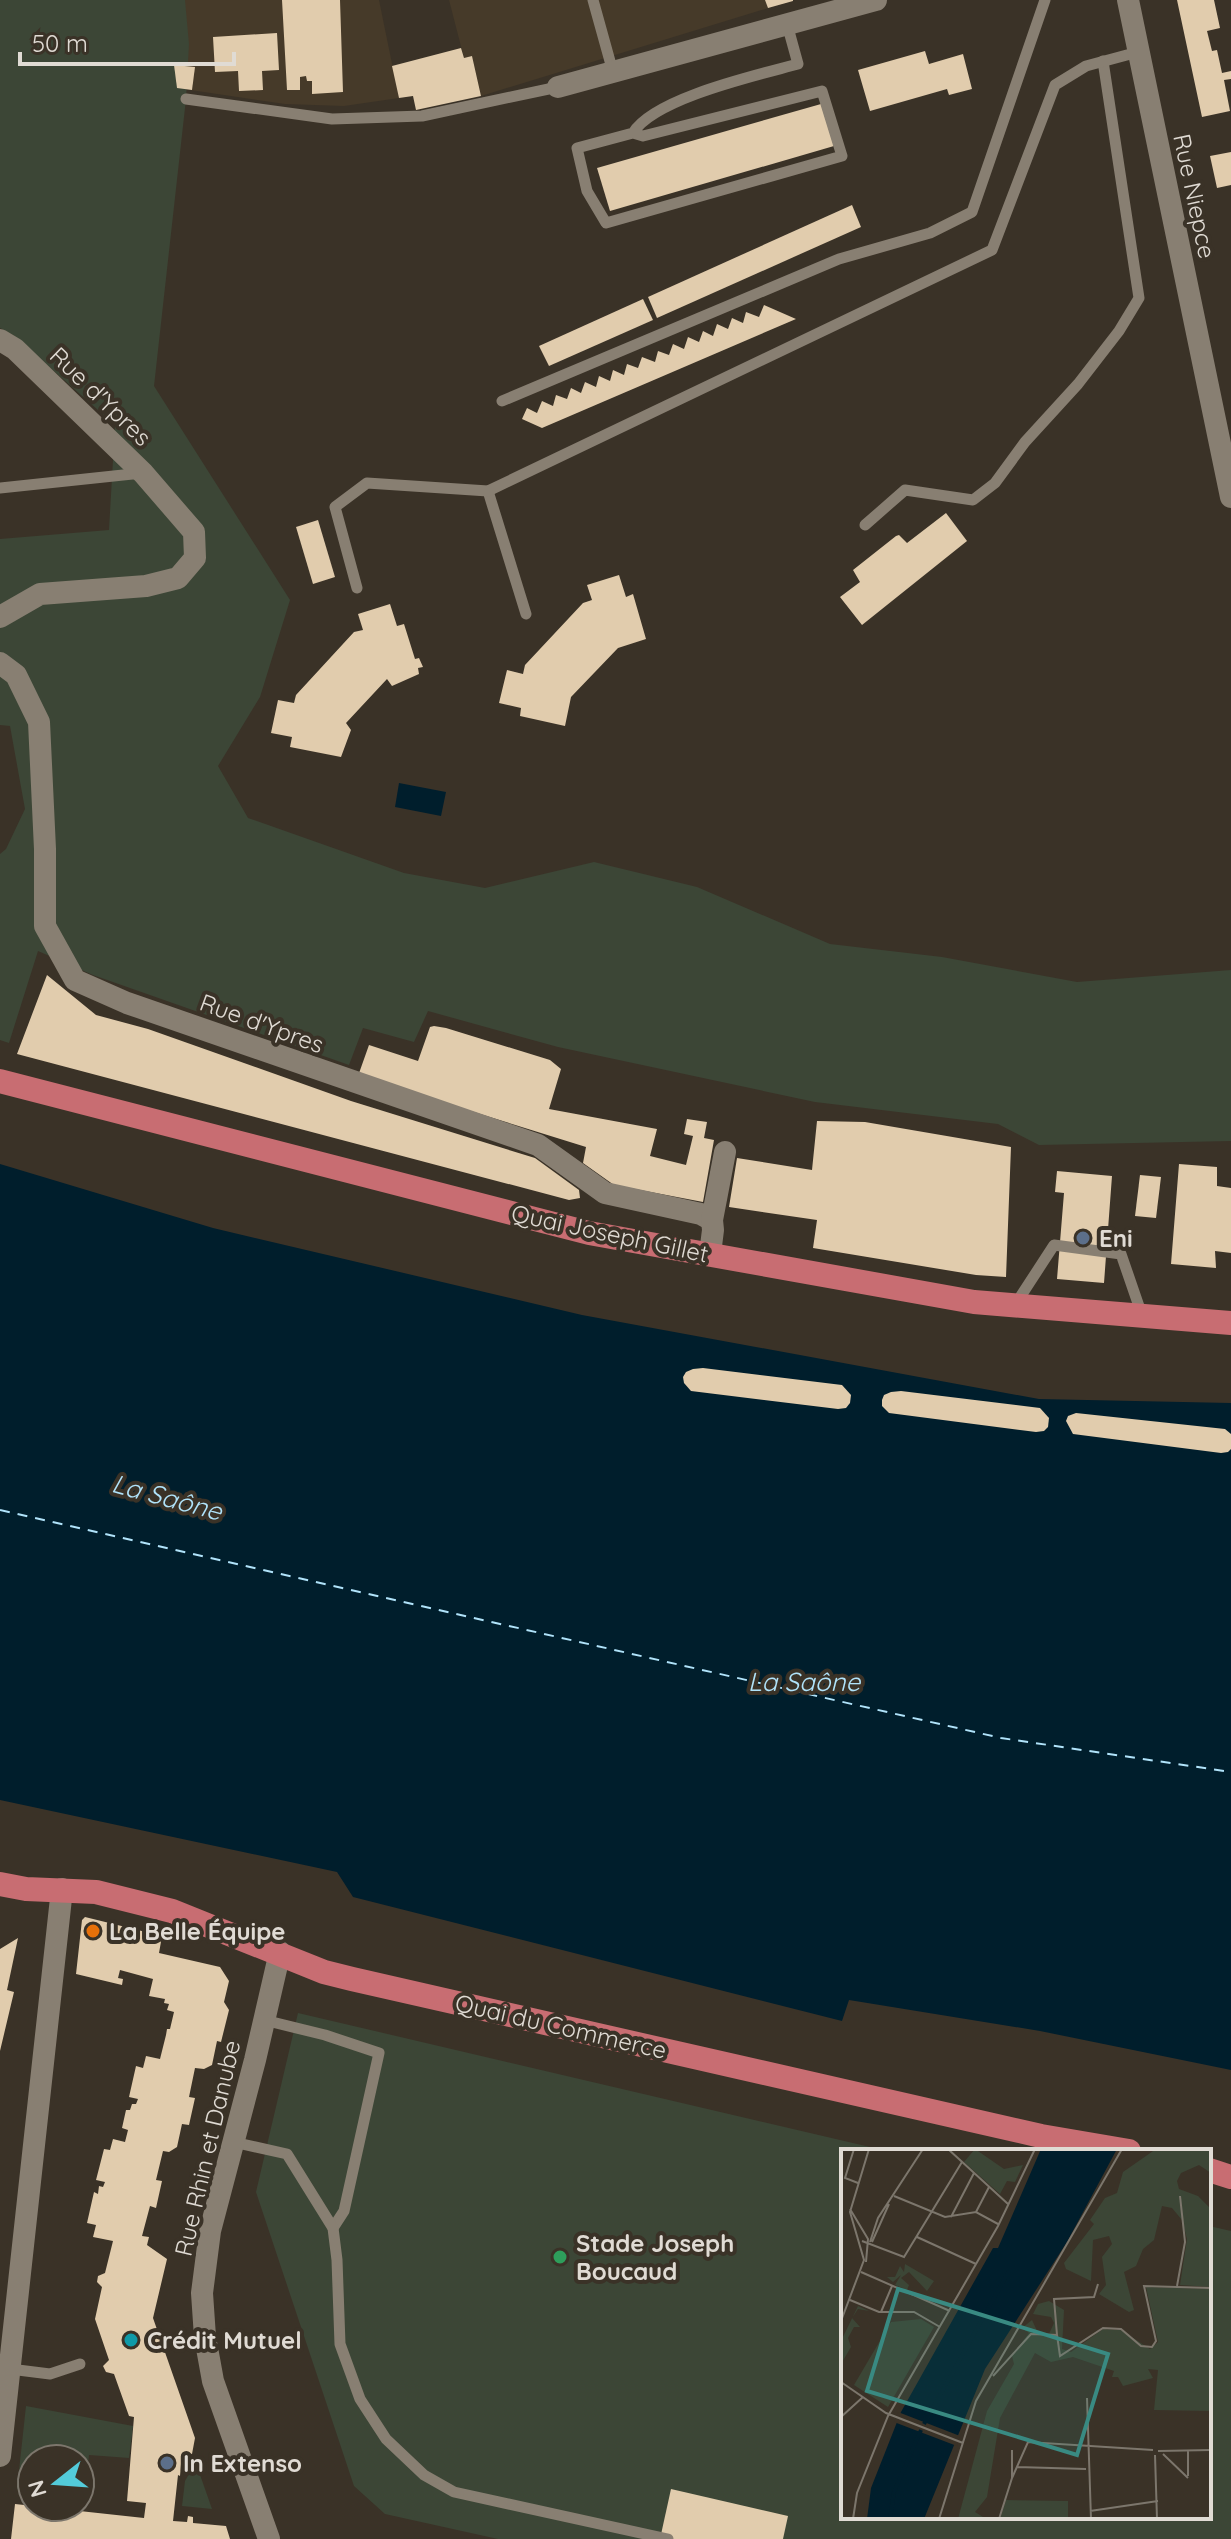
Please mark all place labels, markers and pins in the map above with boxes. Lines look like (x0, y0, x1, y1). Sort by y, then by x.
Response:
place label: Eni (1099, 1223, 1133, 1253)
marker: Eni (1074, 1229, 1092, 1247)
place label: La Belle Équipe (109, 1916, 286, 1946)
marker: La Belle Équipe (84, 1922, 102, 1940)
place label: Stade Joseph Boucaud (576, 2228, 734, 2286)
marker: Stade Joseph Boucaud (551, 2248, 569, 2266)
place label: Crédit Mutuel (147, 2325, 302, 2355)
marker: Crédit Mutuel (122, 2331, 140, 2349)
place label: In Extenso (183, 2448, 302, 2478)
marker: In Extenso (158, 2454, 176, 2472)

